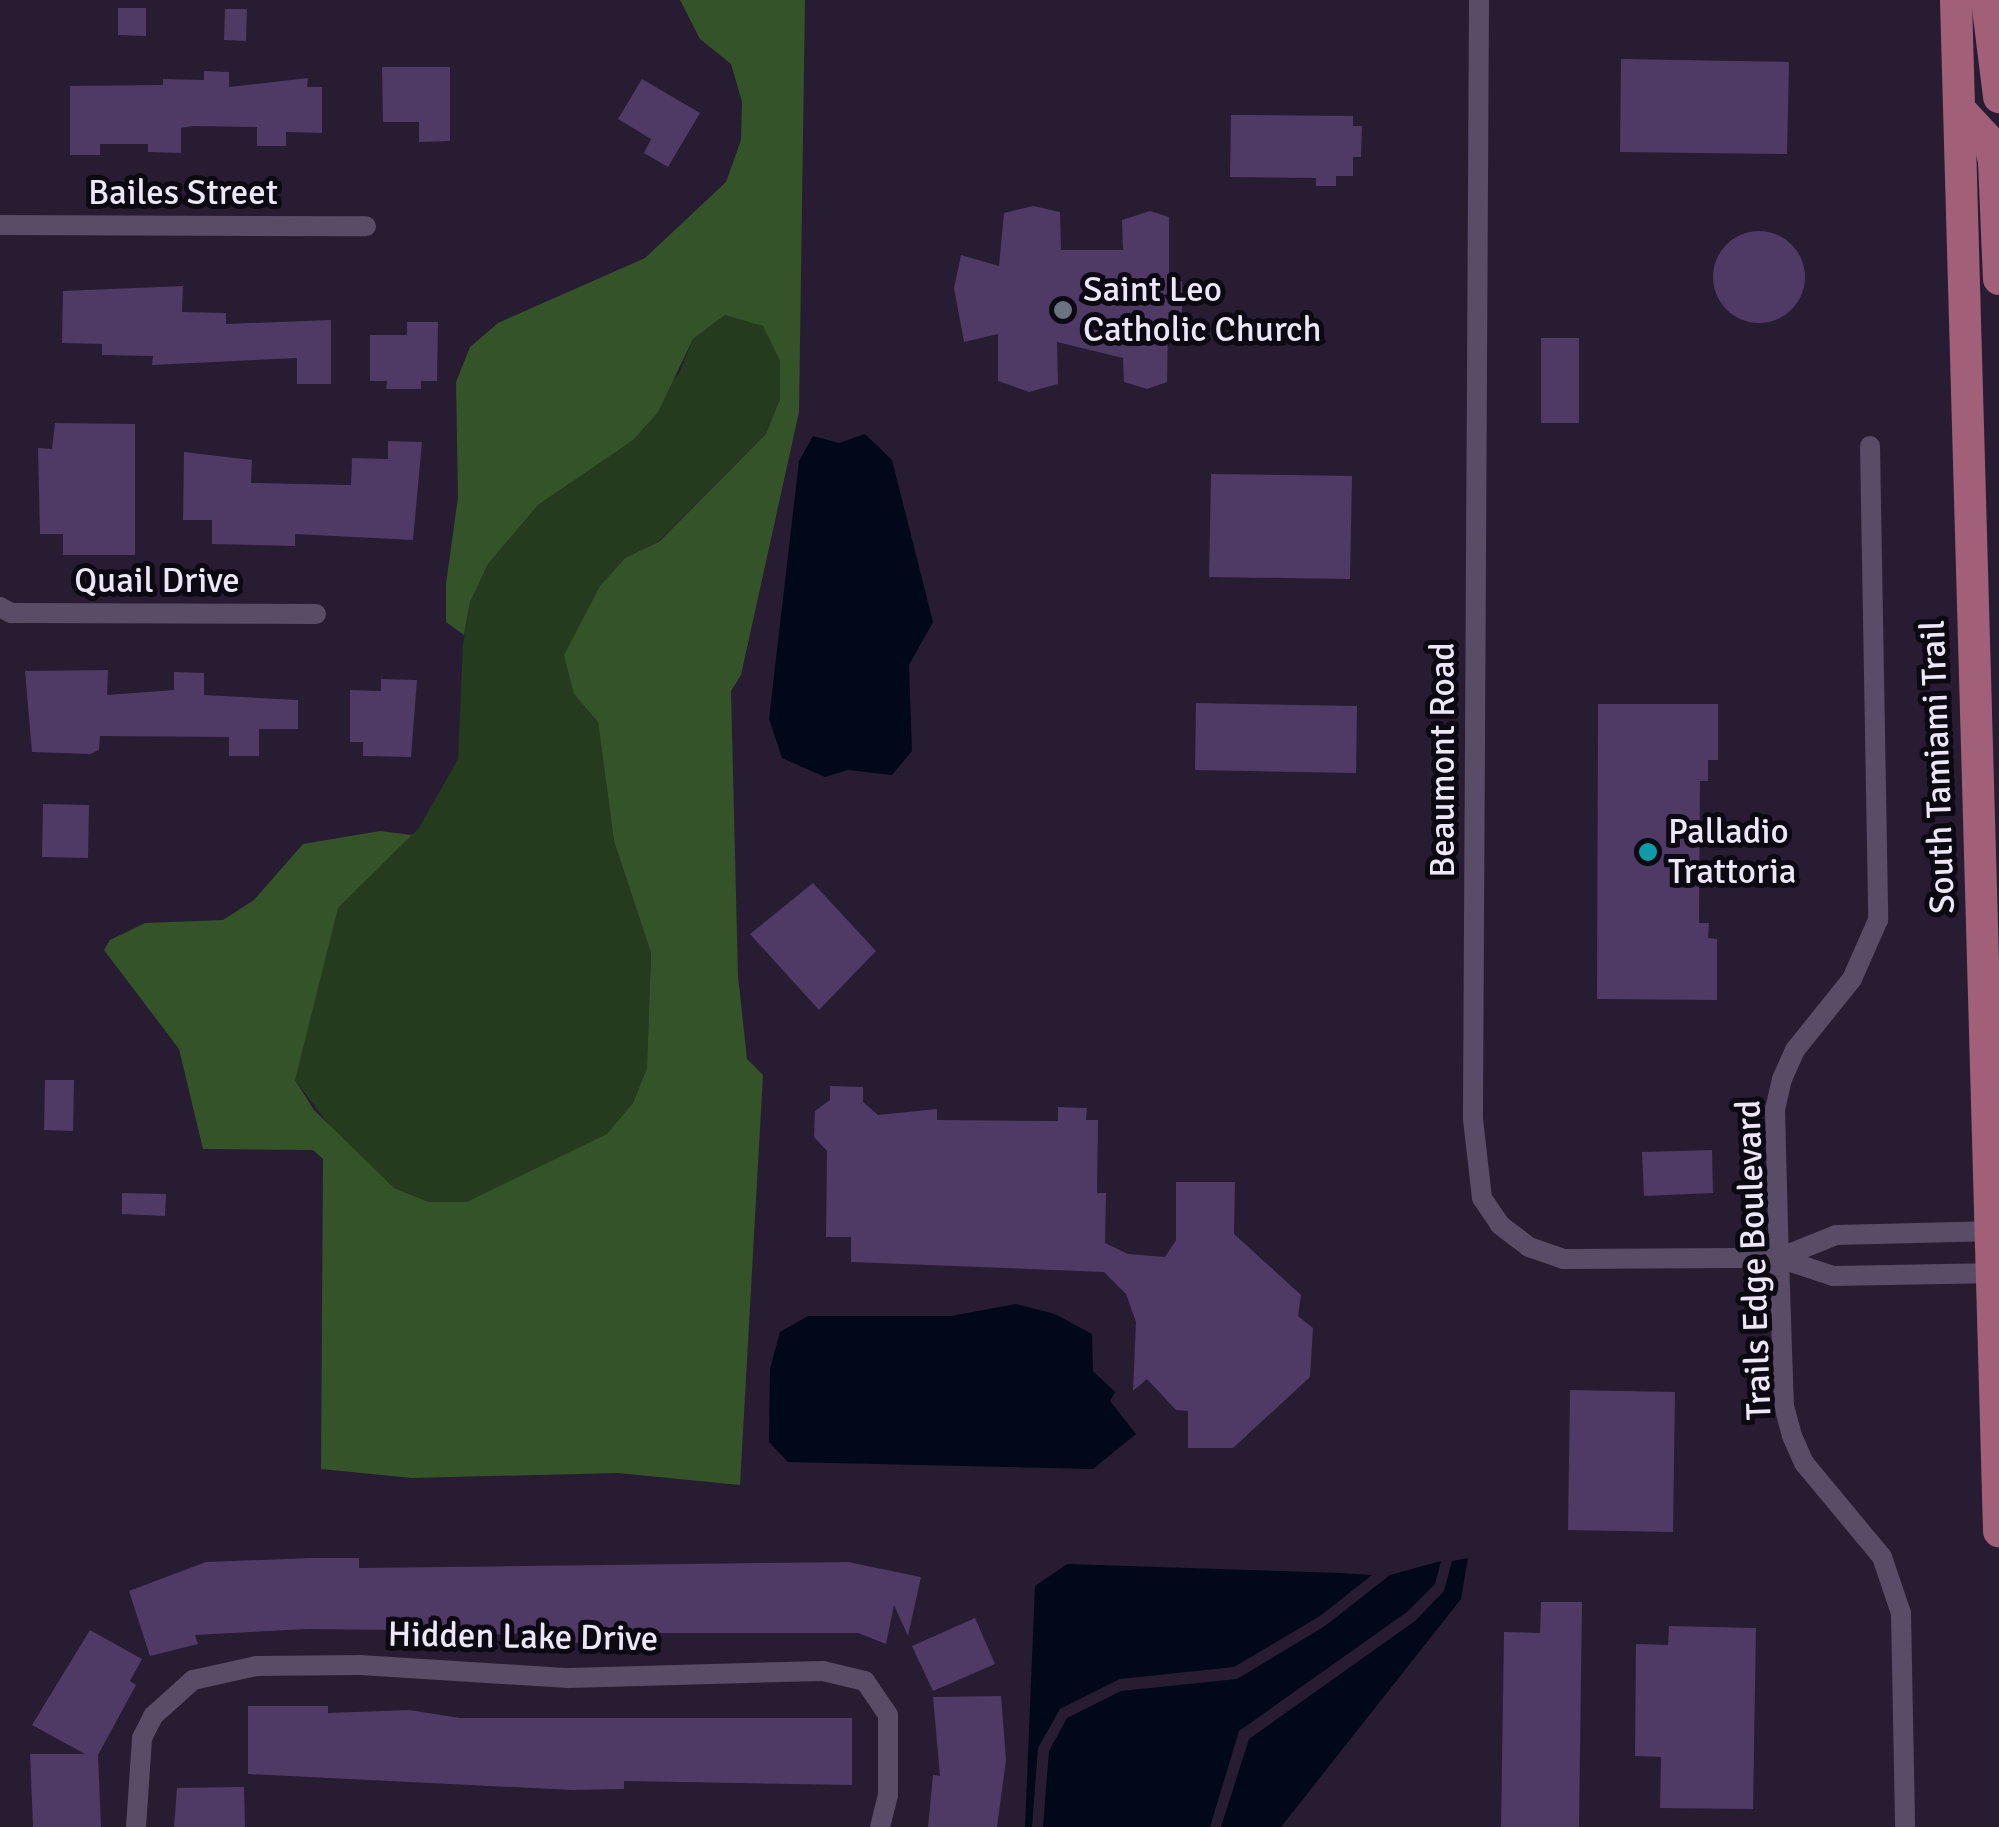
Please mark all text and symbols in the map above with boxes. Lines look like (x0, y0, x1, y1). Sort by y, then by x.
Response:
street label: Bailes Street (88, 172, 278, 214)
place label: Saint Leo Catholic Church (1083, 269, 1322, 351)
marker: Saint Leo Catholic Church (1052, 299, 1074, 321)
street label: Quail Drive (74, 560, 240, 602)
street label: South Tamiami Trail (1912, 619, 1964, 915)
street label: Beaumont Road (1422, 642, 1464, 878)
place label: Palladio Trattoria (1668, 811, 1797, 893)
marker: Palladio Trattoria (1637, 841, 1659, 863)
street label: Trails Edge Boulevard (1727, 1099, 1781, 1421)
street label: Hidden Lake Drive (387, 1614, 659, 1660)

